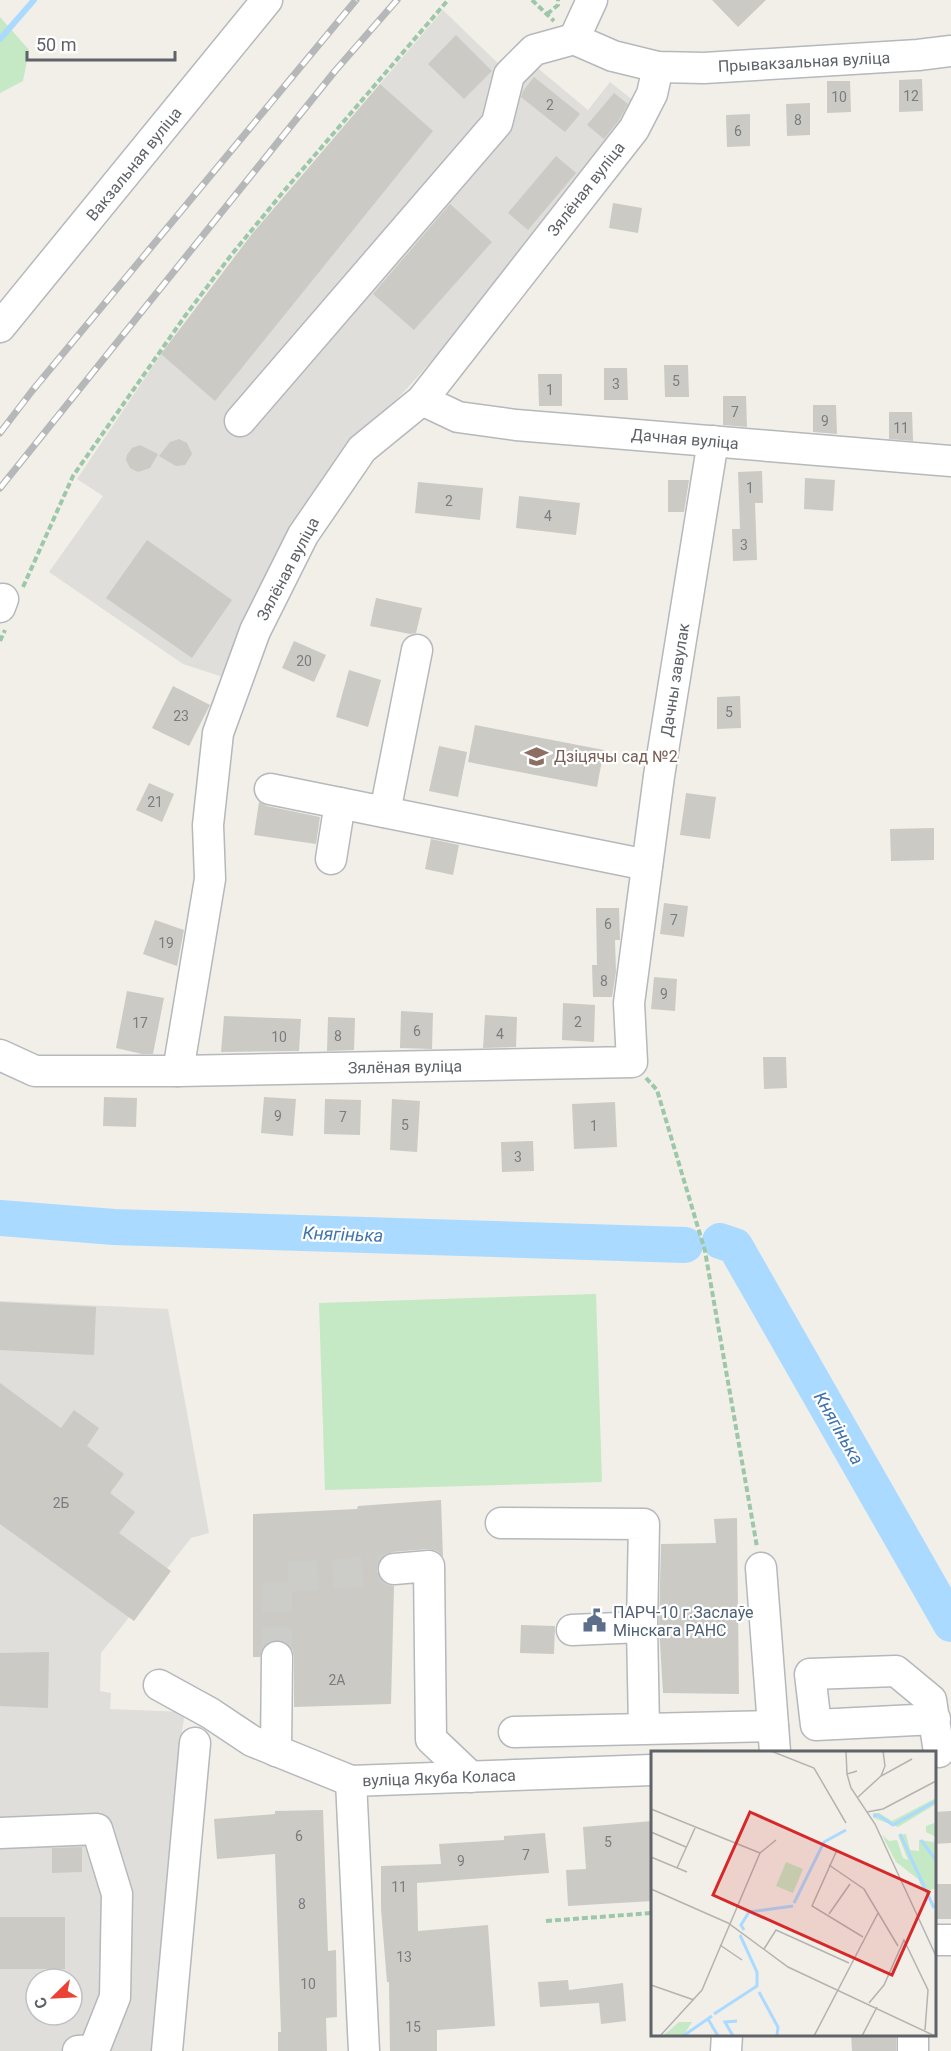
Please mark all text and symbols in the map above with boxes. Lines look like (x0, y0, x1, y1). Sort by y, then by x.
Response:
scale bar (27, 24, 176, 62)
text: 50 m (36, 34, 76, 55)
street label: Прывакзальная вуліца (717, 48, 891, 76)
house number: 12 (903, 88, 919, 104)
house number: 10 (831, 89, 847, 105)
house number: 2 (546, 97, 554, 113)
street label: Вакзальная вуліца (82, 103, 186, 225)
house number: 8 (794, 112, 802, 128)
house number: 6 (734, 123, 742, 139)
street label: Зялёная вуліца (543, 138, 629, 240)
house number: 5 (672, 373, 680, 389)
house number: 3 (612, 376, 620, 392)
house number: 1 (546, 382, 554, 398)
house number: 7 (731, 404, 739, 420)
house number: 9 (821, 413, 829, 429)
house number: 11 (893, 420, 909, 436)
street label: Дачная вуліца (630, 425, 740, 453)
house number: 1 (746, 480, 754, 496)
house number: 2 (445, 493, 453, 509)
house number: 4 (544, 508, 552, 524)
street label: Зялёная вуліца (253, 514, 323, 624)
house number: 3 (740, 537, 748, 553)
street label: Дачны завулак (657, 621, 693, 738)
house number: 20 (296, 653, 312, 669)
house number: 5 (725, 704, 733, 720)
house number: 23 (173, 708, 189, 724)
school or university icon: Дзіцячы сад №2 (523, 743, 549, 769)
place label: Дзіцячы сад №2 (554, 747, 678, 766)
house number: 21 (147, 794, 163, 810)
house number: 7 (670, 912, 678, 928)
house number: 6 (604, 916, 612, 932)
house number: 19 (158, 935, 174, 951)
house number: 8 (600, 973, 608, 989)
house number: 9 (660, 986, 668, 1002)
house number: 2 (574, 1014, 582, 1030)
house number: 17 (132, 1015, 148, 1031)
house number: 6 (413, 1023, 421, 1039)
house number: 4 (496, 1026, 504, 1042)
house number: 8 (334, 1028, 342, 1044)
house number: 10 (271, 1029, 287, 1045)
street label: Зялёная вуліца (348, 1057, 462, 1077)
house number: 9 (274, 1108, 282, 1124)
house number: 7 (339, 1109, 347, 1125)
house number: 5 (401, 1117, 409, 1133)
house number: 1 (590, 1118, 598, 1134)
house number: 3 (514, 1149, 522, 1165)
water label: Княгінька (302, 1222, 384, 1246)
water label: Княгінька (810, 1388, 868, 1468)
house number: 2Б (53, 1495, 70, 1511)
place label: ПАРЧ-10 г.Заслаўе Мінскага РАНС (613, 1603, 754, 1640)
public building icon: ПАРЧ-10 г.Заслаўе Мінскага РАНС (582, 1608, 608, 1634)
house number: 2А (328, 1672, 346, 1688)
inset map (651, 1751, 936, 2036)
street label: вуліца Якуба Коласа (362, 1766, 516, 1790)
house number: 6 (295, 1828, 303, 1844)
house number: 5 (604, 1834, 612, 1850)
house number: 7 (522, 1847, 530, 1863)
house number: 9 (457, 1853, 465, 1869)
house number: 11 (391, 1879, 407, 1895)
house number: 8 (298, 1896, 306, 1912)
house number: 13 (396, 1949, 412, 1965)
north arrow (24, 1967, 84, 2027)
house number: 10 (300, 1976, 316, 1992)
text: С (30, 1994, 52, 2012)
house number: 15 (405, 2019, 421, 2035)

